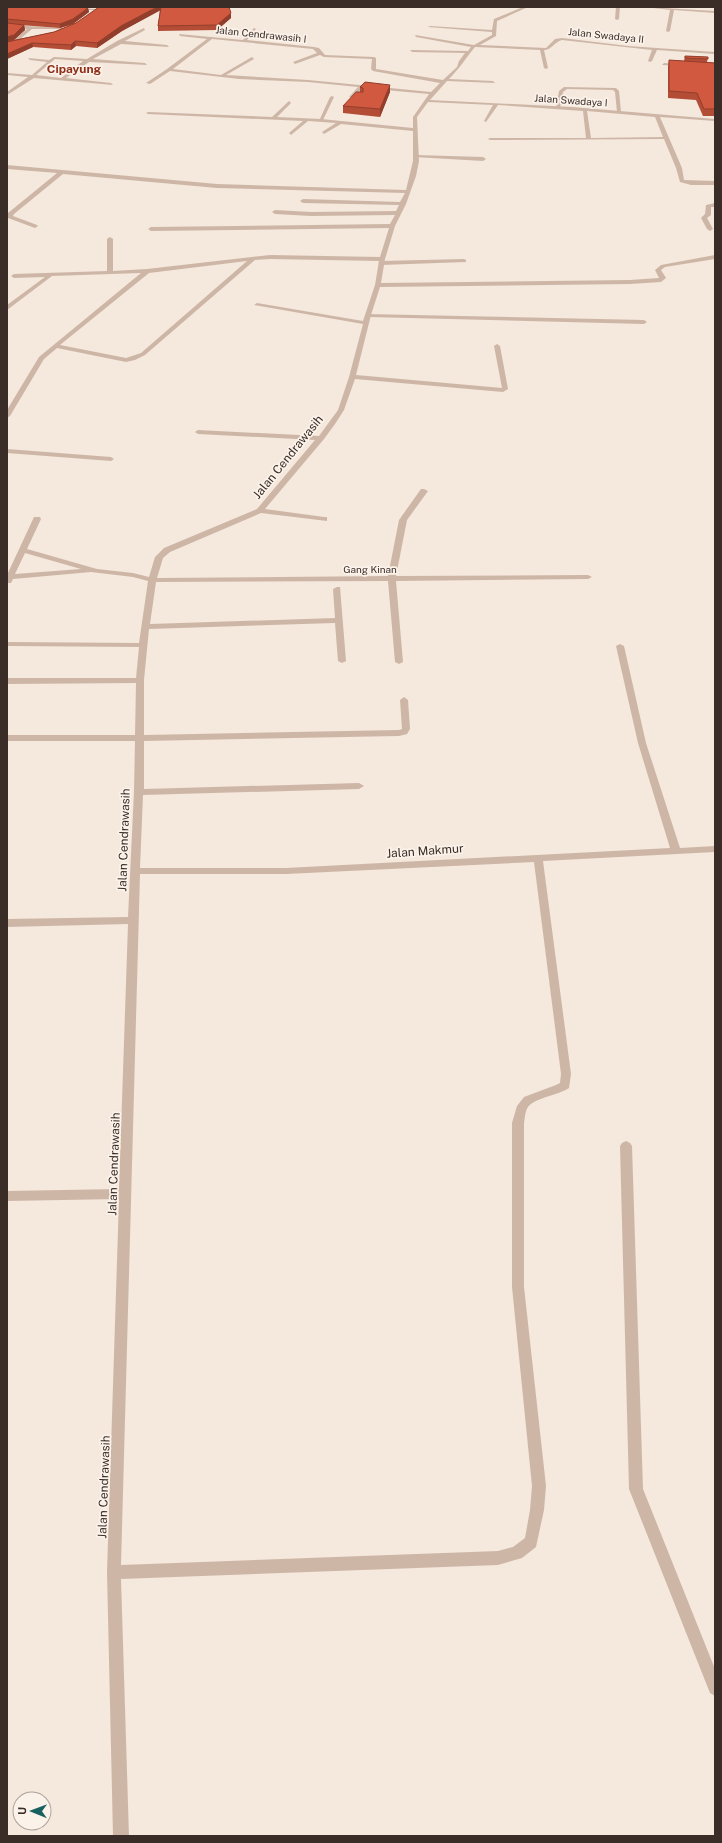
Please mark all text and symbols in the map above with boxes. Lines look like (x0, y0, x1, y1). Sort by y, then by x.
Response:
street label: Jalan Cendrawasih I (215, 23, 307, 45)
street label: Jalan Swadaya II (567, 25, 645, 45)
district label: Cipayung (47, 62, 102, 76)
street label: Jalan Swadaya I (534, 91, 608, 109)
street label: Jalan Cendrawasih (250, 412, 326, 502)
street label: Gang Kinan (343, 563, 397, 575)
street label: Jalan Cendrawasih (115, 788, 133, 892)
street label: Jalan Makmur (386, 841, 464, 861)
street label: Jalan Cendrawasih (105, 1112, 123, 1216)
street label: Jalan Cendrawasih (95, 1435, 113, 1539)
north arrow (12, 1791, 52, 1831)
text: U (16, 1807, 28, 1815)

